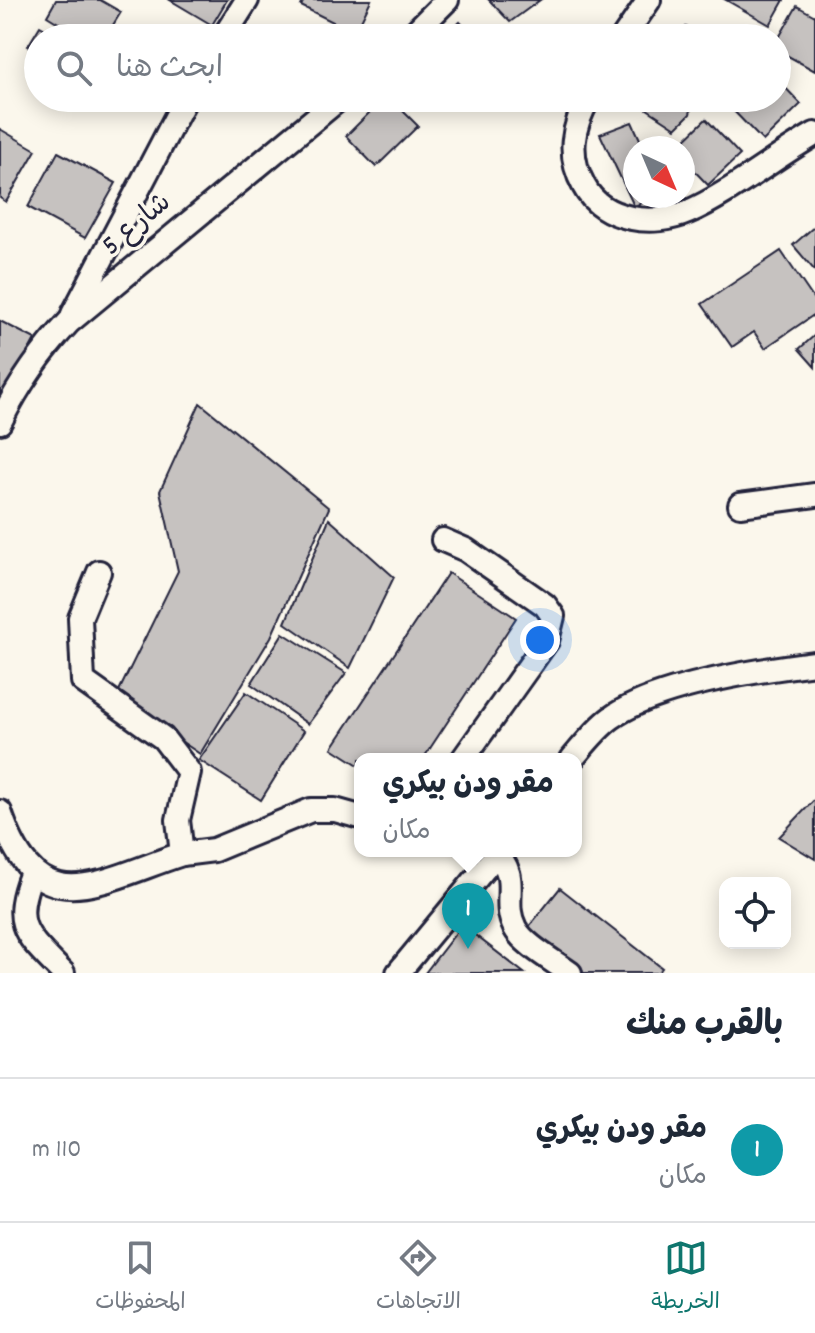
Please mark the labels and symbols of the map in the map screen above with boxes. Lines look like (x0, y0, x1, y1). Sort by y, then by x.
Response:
north arrow (623, 136, 695, 208)
street label: شارع 5 (95, 185, 181, 267)
your location (520, 620, 560, 660)
pin: 1 (442, 883, 494, 949)

